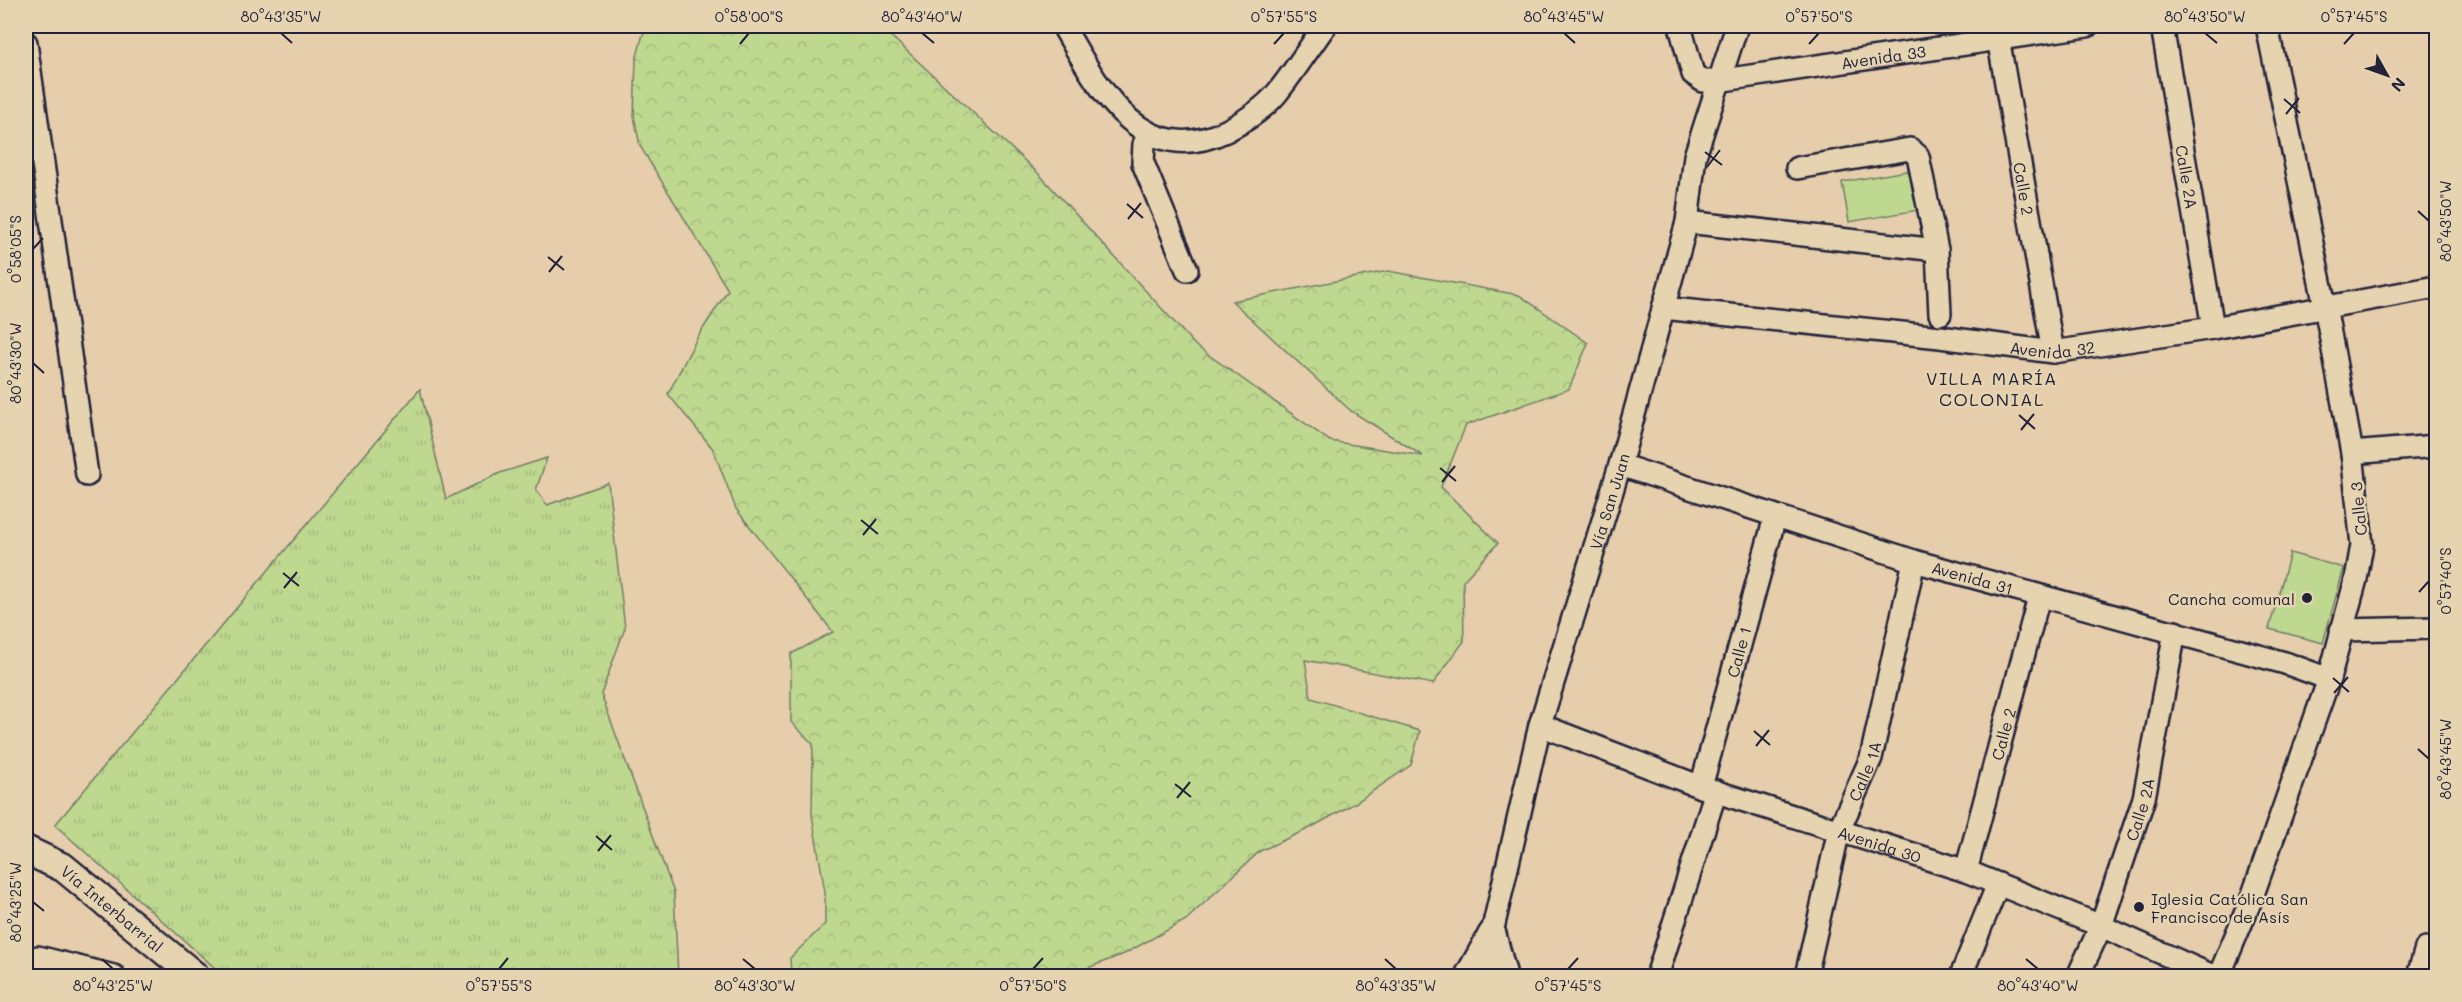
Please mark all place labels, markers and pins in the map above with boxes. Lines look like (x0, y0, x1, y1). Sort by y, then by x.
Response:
place label: Cancha comunal (2168, 588, 2295, 609)
marker: Cancha comunal (2300, 591, 2314, 605)
place label: Iglesia Católica San Francisco de Asís (2151, 888, 2308, 927)
marker: Iglesia Católica San Francisco de Asís (2132, 900, 2146, 914)

